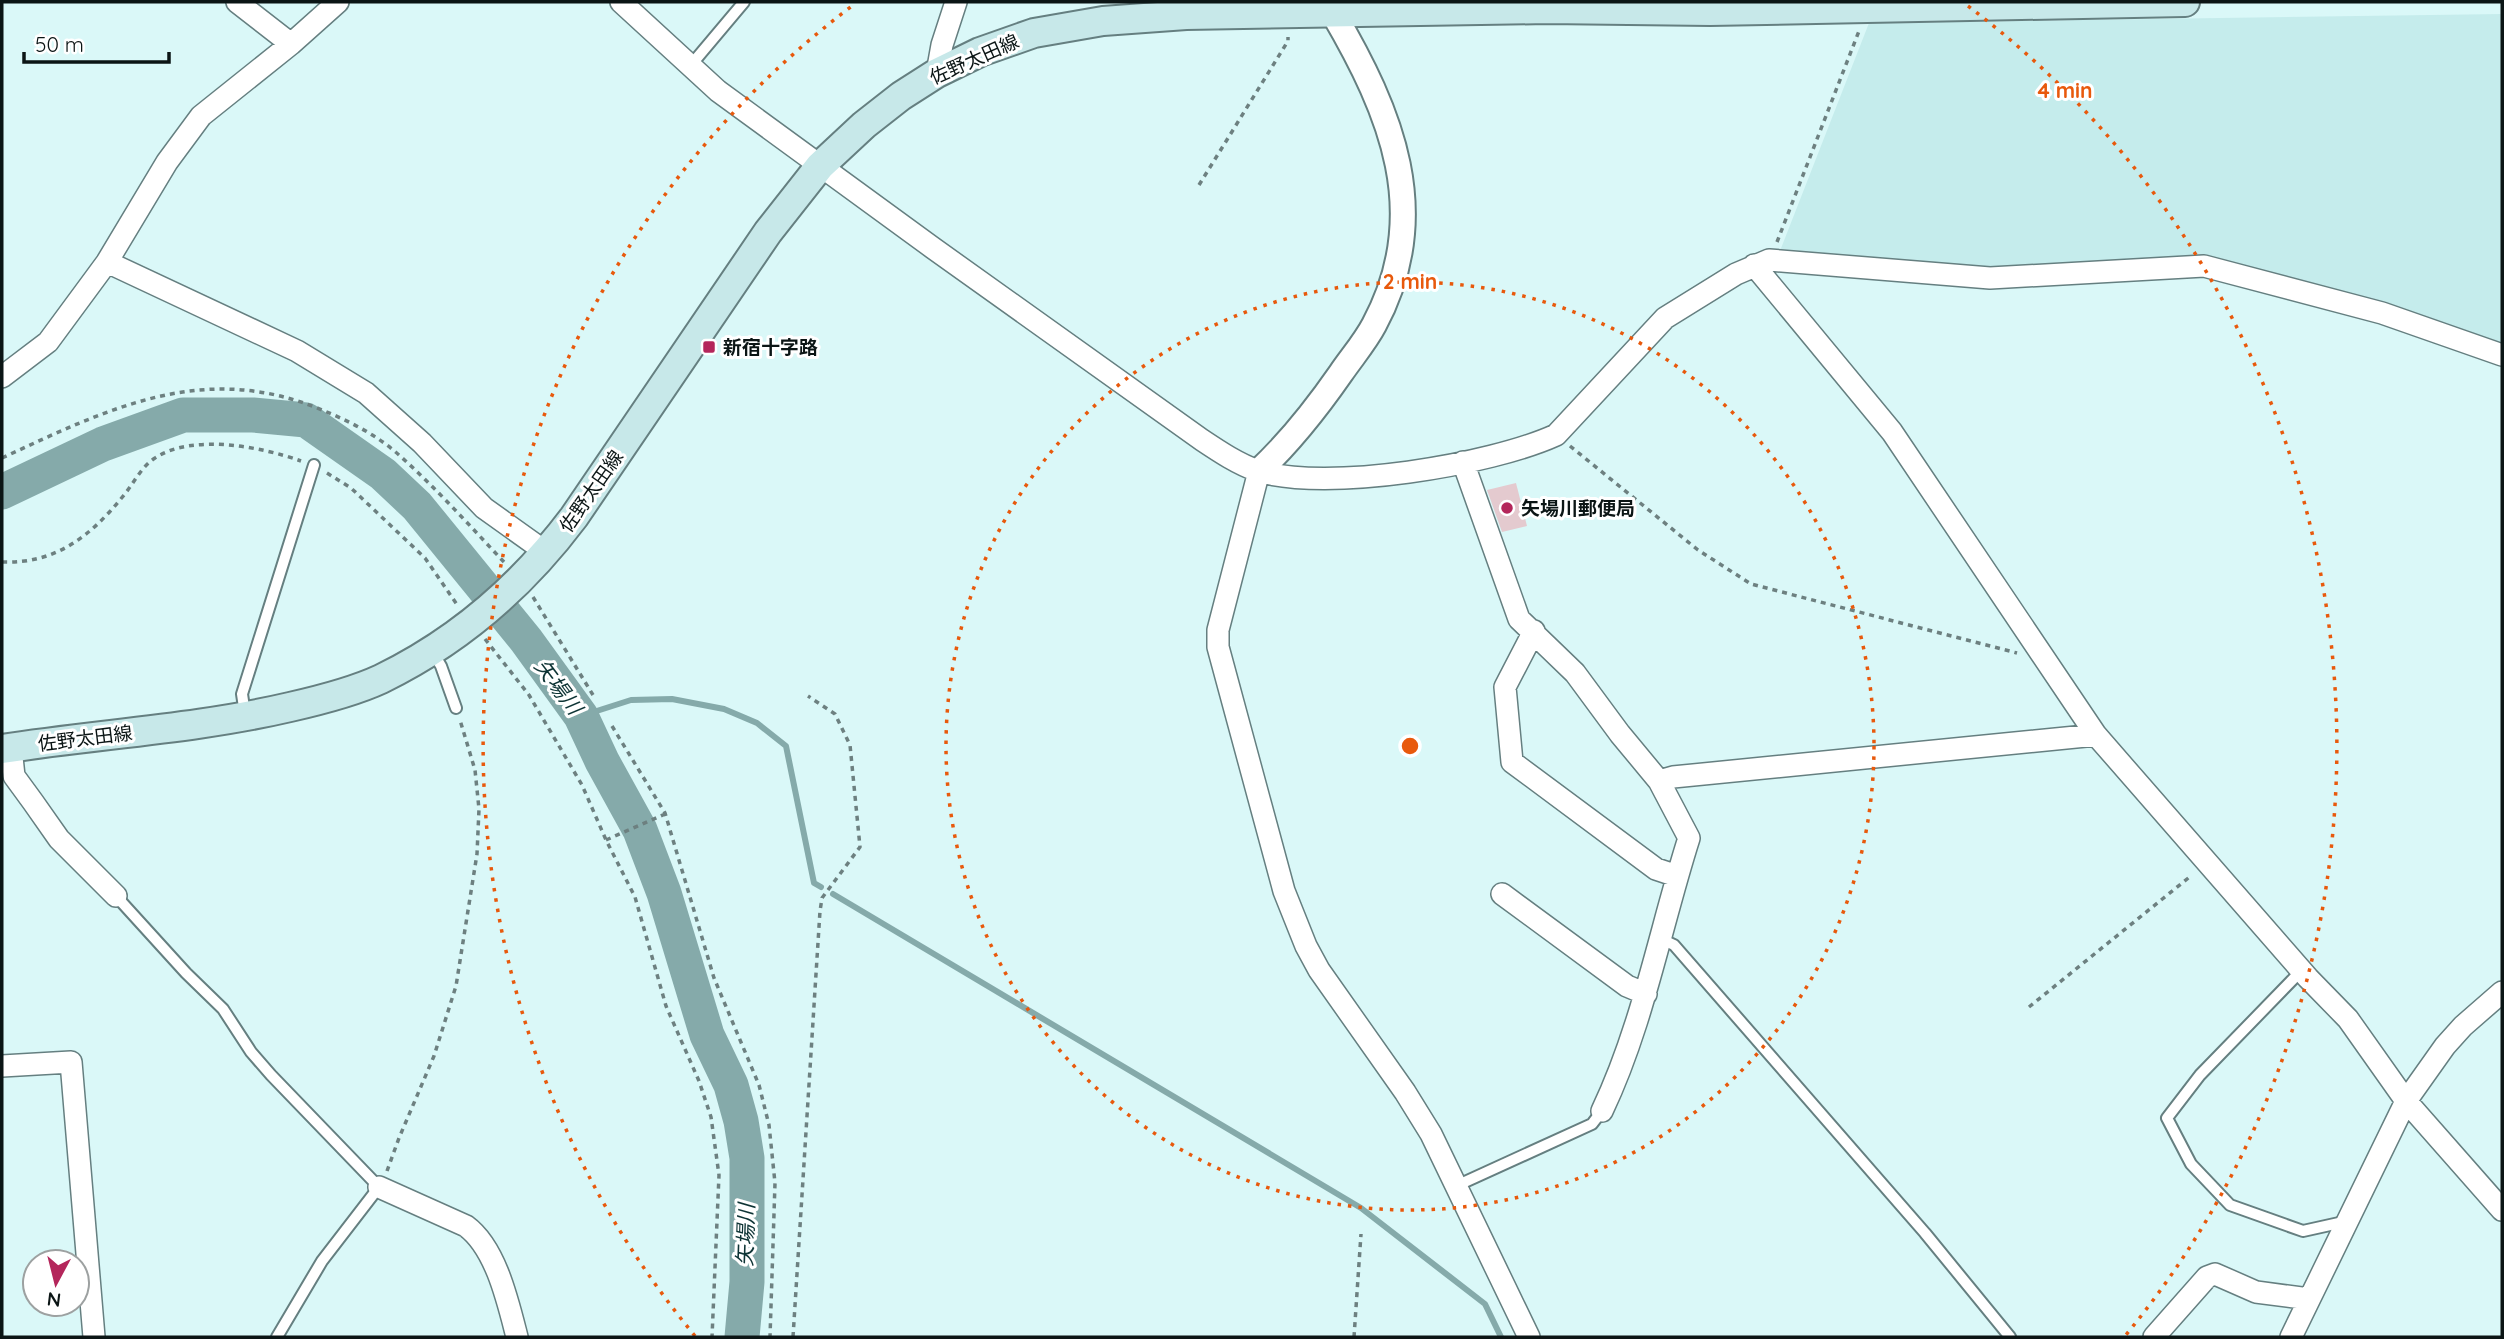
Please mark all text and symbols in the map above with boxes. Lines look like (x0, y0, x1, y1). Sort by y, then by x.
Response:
scale bar (24, 21, 170, 65)
street label: 佐野太田線 (926, 29, 1022, 89)
text: 50 m (35, 31, 84, 57)
text: 4 min (2037, 77, 2093, 103)
text: 2 min (1383, 268, 1437, 294)
place label: 新宿十字路 (723, 335, 818, 359)
marker: 新宿十字路 (701, 339, 717, 355)
street label: 佐野太田線 (554, 445, 628, 537)
place label: 矢場川郵便局 (1521, 496, 1635, 520)
marker: 矢場川郵便局 (1499, 500, 1515, 516)
water label: 矢場川 (529, 653, 589, 721)
street label: 佐野太田線 (36, 720, 134, 756)
centre of rings (1398, 734, 1422, 758)
water label: 矢場川 (731, 1201, 759, 1267)
north arrow (21, 1248, 91, 1318)
text: N (46, 1287, 62, 1313)

